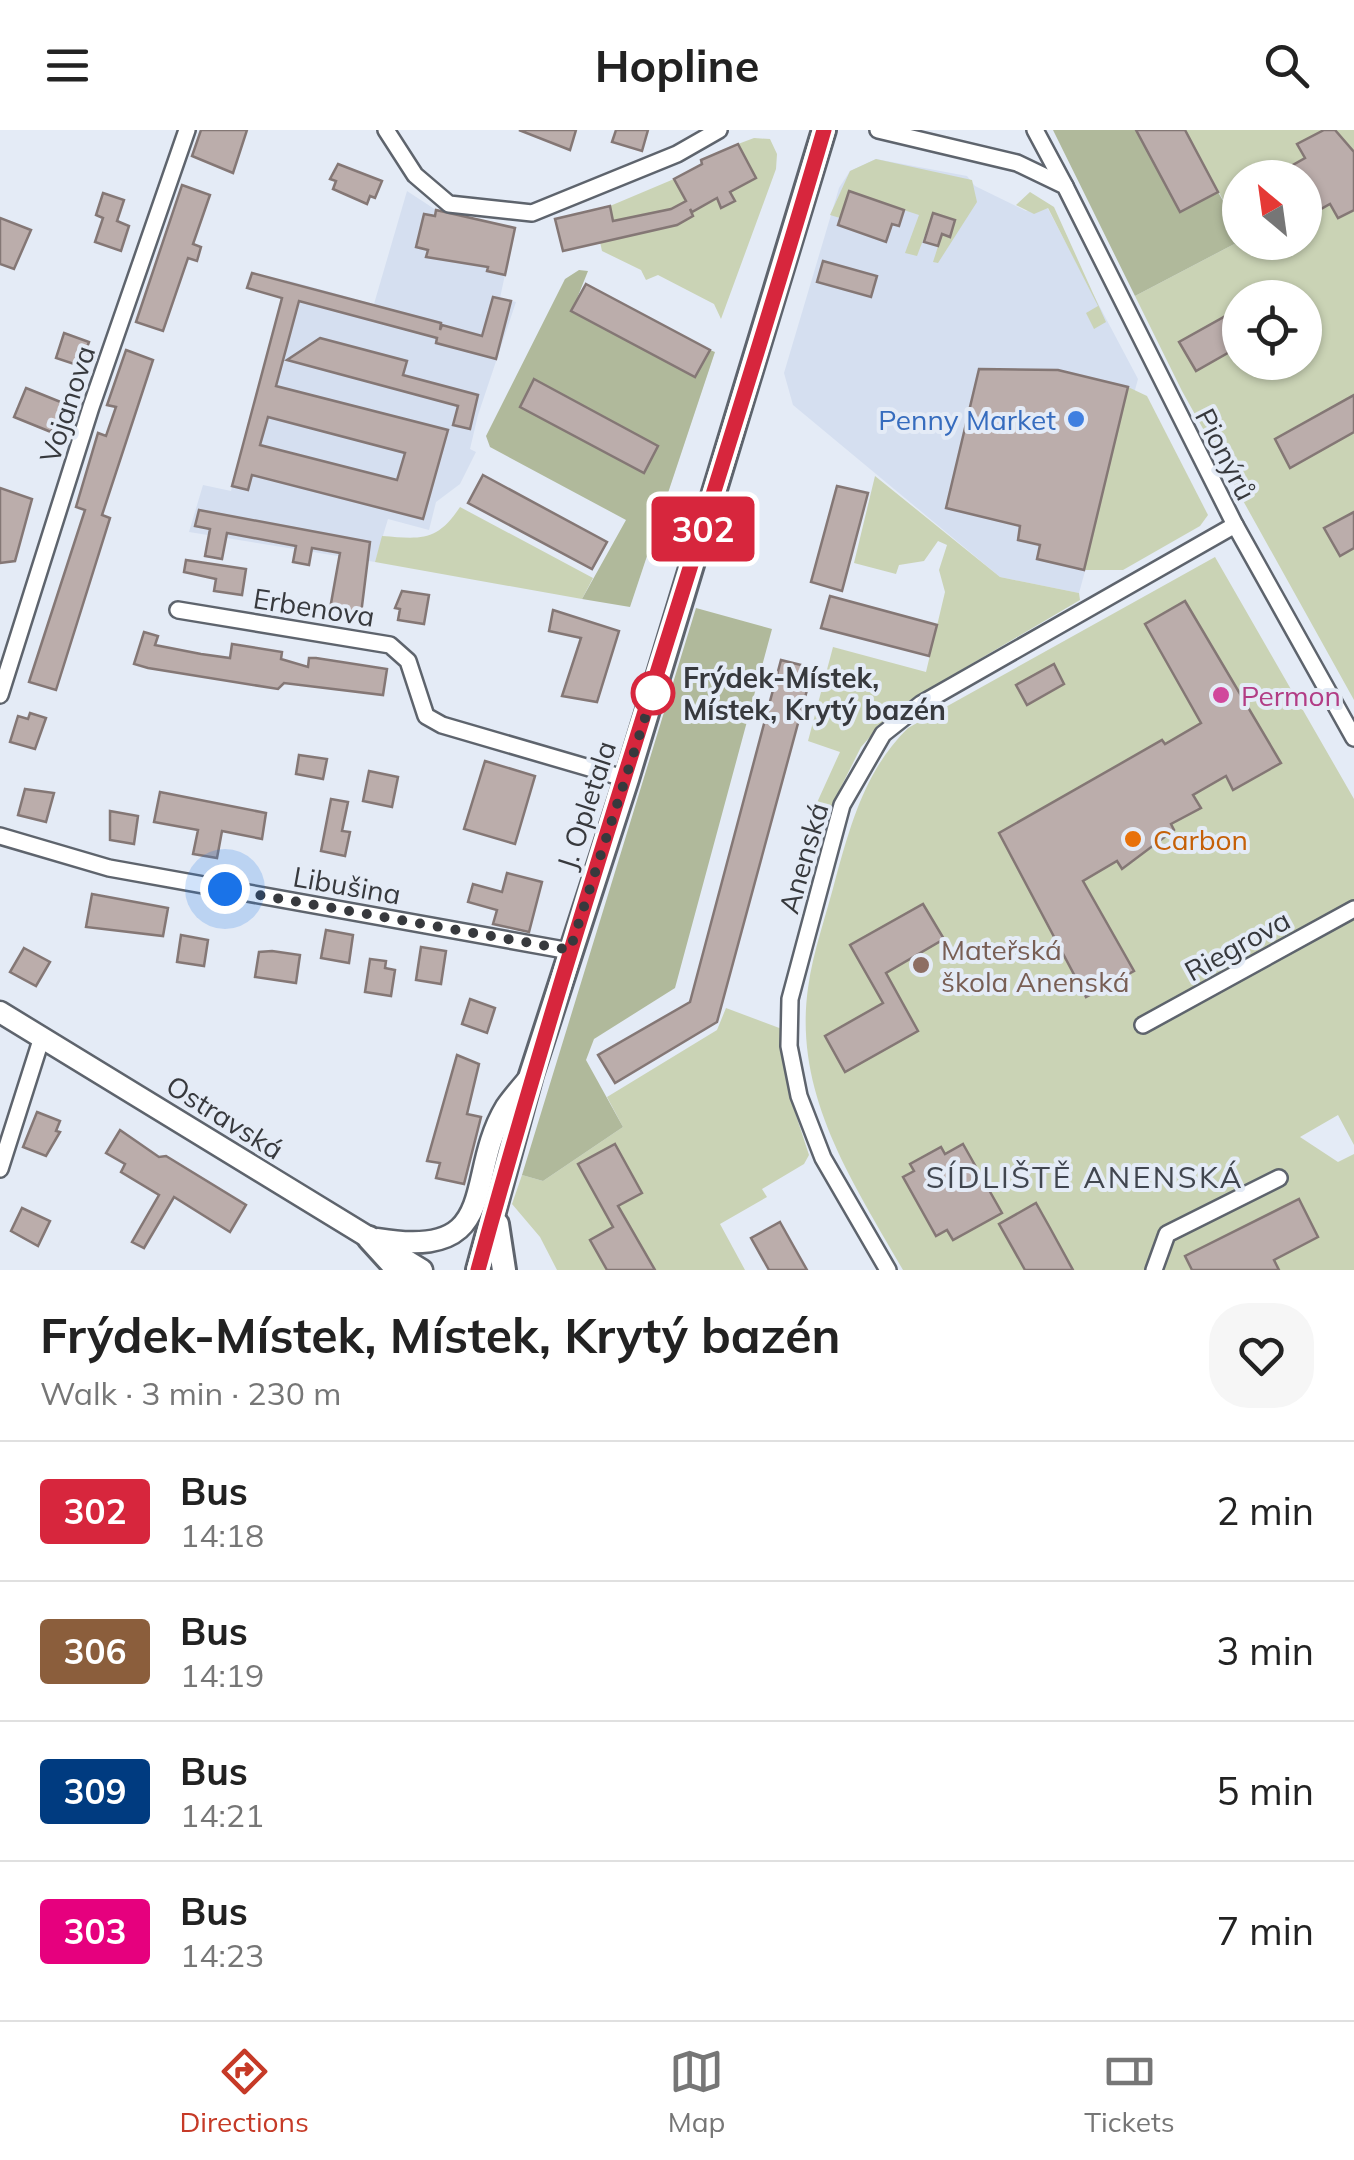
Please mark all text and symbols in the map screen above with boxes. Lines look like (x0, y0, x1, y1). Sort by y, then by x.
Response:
text: Hopline (595, 37, 759, 93)
icon: menu (40, 38, 95, 93)
icon: search (1259, 38, 1314, 93)
north arrow (1222, 160, 1322, 260)
map controls (1222, 160, 1322, 380)
button: locate (1222, 280, 1322, 380)
street label: Vojanova (32, 341, 102, 467)
place label: Penny Market (878, 402, 1056, 437)
street label: Pionýrů (1188, 402, 1264, 506)
marker: Penny Market (1065, 408, 1087, 430)
line badge: 302 (646, 496, 760, 562)
text: 302 (671, 507, 735, 551)
street label: Erbenova (251, 580, 377, 634)
place label: Frýdek-Místek, Místek, Krytý bazén (683, 660, 946, 727)
marker: Frýdek-Místek, Místek, Krytý bazén (632, 672, 674, 714)
place label: Permon (1241, 678, 1341, 713)
marker: Permon (1210, 684, 1232, 706)
street label: J. Opletala (549, 736, 623, 874)
street label: Anenská (771, 799, 835, 917)
place label: Carbon (1153, 822, 1248, 857)
marker: Carbon (1122, 828, 1144, 850)
street label: Libušina (290, 858, 404, 912)
your location (200, 864, 250, 914)
street label: Riegrova (1178, 902, 1296, 988)
place label: Mateřská škola Anenská (941, 932, 1129, 999)
marker: Mateřská škola Anenská (910, 954, 932, 976)
street label: Ostravská (160, 1067, 290, 1167)
district label: SÍDLIŠTĚ ANENSKÁ (926, 1158, 1244, 1196)
button: heart (1209, 1303, 1314, 1408)
text: Frýdek-Místek, Místek, Krytý bazén (40, 1305, 840, 1365)
text: Walk · 3 min · 230 m (40, 1373, 341, 1413)
text: Bus (180, 1467, 248, 1515)
text: 2 min (1217, 1487, 1314, 1535)
text: 302 (63, 1489, 127, 1533)
text: 14:18 (180, 1515, 264, 1555)
text: Bus (180, 1607, 248, 1655)
text: 3 min (1217, 1627, 1314, 1675)
text: 306 (63, 1629, 127, 1673)
text: 14:19 (180, 1655, 264, 1695)
text: Bus (180, 1747, 248, 1795)
text: 5 min (1217, 1767, 1314, 1815)
text: 309 (63, 1769, 127, 1813)
text: 14:21 (180, 1795, 264, 1835)
text: Bus (180, 1887, 248, 1935)
text: 7 min (1217, 1907, 1314, 1955)
text: 303 (63, 1909, 127, 1953)
text: 14:23 (180, 1935, 264, 1975)
tab: Directions (179, 2044, 309, 2139)
tab: Map (668, 2044, 725, 2139)
tab: Tickets (1084, 2044, 1175, 2139)

